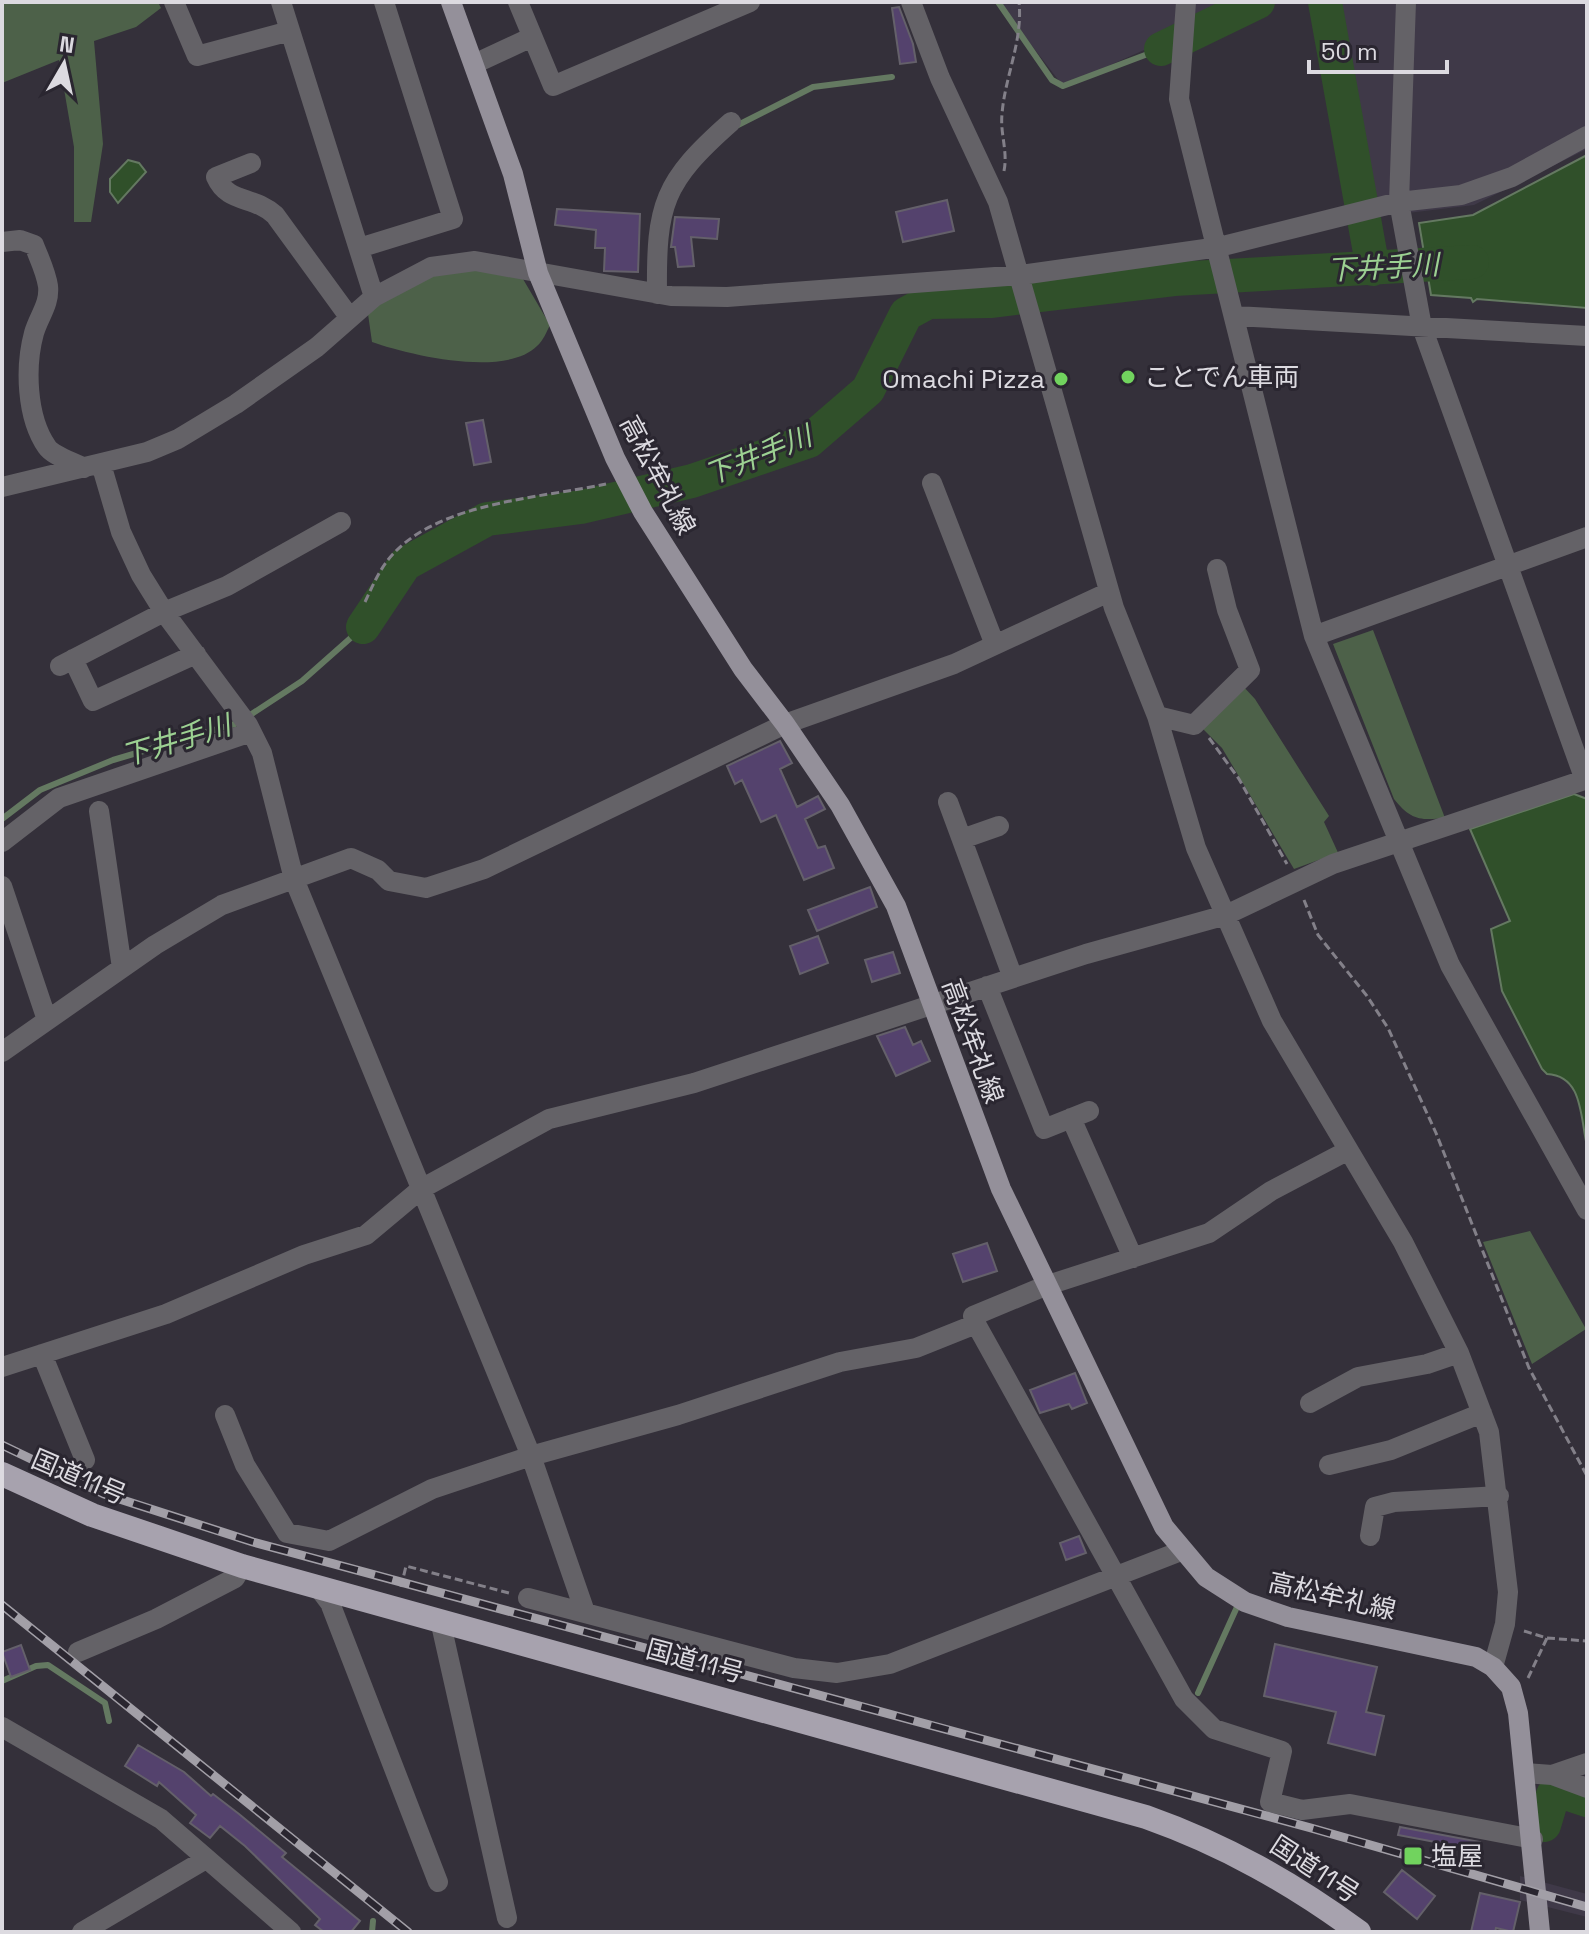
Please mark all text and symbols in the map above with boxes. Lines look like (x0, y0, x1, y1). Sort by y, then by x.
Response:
north arrow (24, 24, 104, 104)
scale bar (1309, 24, 1447, 74)
text: N (58, 29, 77, 59)
text: 50 m (1321, 36, 1378, 67)
water label: 下井手川 (1326, 246, 1443, 288)
place label: ことでん車両 (1144, 360, 1299, 394)
place label: Omachi Pizza (882, 362, 1045, 396)
marker: ことでん車両 (1119, 368, 1137, 386)
marker: Omachi Pizza (1052, 370, 1070, 388)
street label: 高松牟礼線 (612, 410, 704, 540)
water label: 下井手川 (699, 416, 819, 493)
water label: 下井手川 (117, 706, 238, 774)
street label: 高松牟礼線 (935, 974, 1011, 1108)
street label: 国道11号 (26, 1442, 132, 1512)
street label: 高松牟礼線 (1265, 1565, 1399, 1627)
street label: 国道11号 (642, 1632, 748, 1690)
street label: 国道11号 (1264, 1828, 1366, 1910)
place label: 塩屋 (1431, 1839, 1483, 1873)
marker: 塩屋 (1402, 1845, 1424, 1867)

